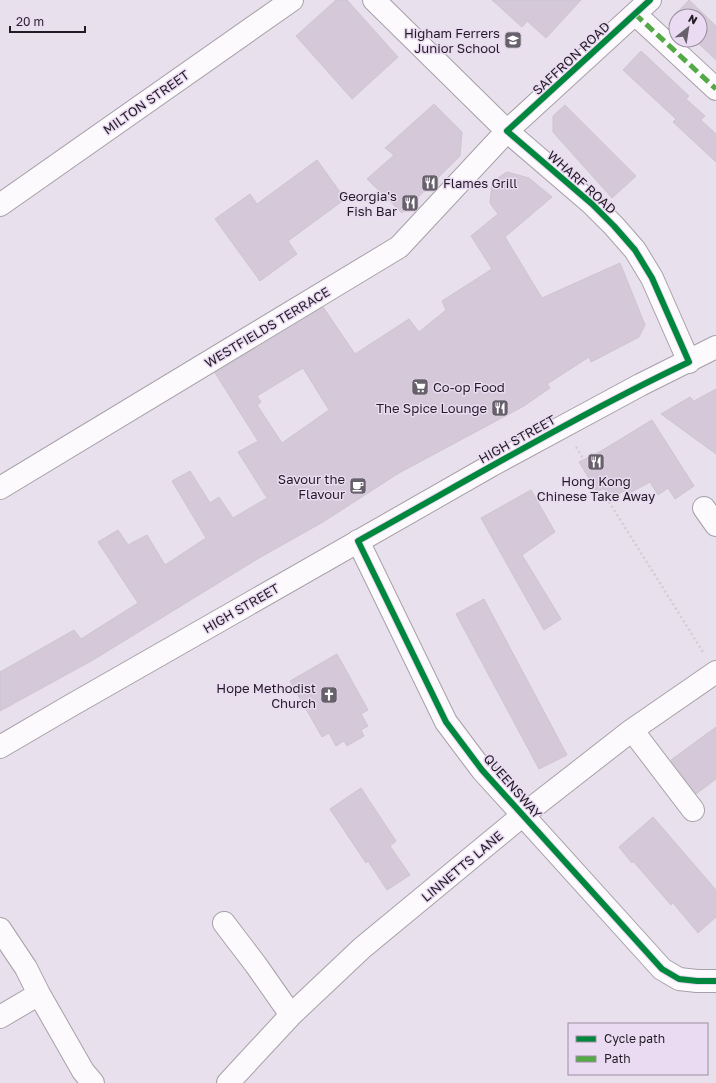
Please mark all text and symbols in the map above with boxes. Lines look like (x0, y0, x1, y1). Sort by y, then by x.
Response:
scale bar (10, 8, 85, 34)
north arrow (668, 8, 708, 48)
text: N (686, 11, 700, 27)
text: 20 m (16, 14, 44, 29)
street label: SAFFRON ROAD (529, 18, 613, 98)
place label: Higham Ferrers Junior School (404, 25, 500, 56)
school or university icon: Higham Ferrers Junior School (503, 30, 523, 50)
street label: MILTON STREET (100, 66, 192, 138)
street label: WHARF ROAD (544, 147, 620, 217)
restaurant icon: Flames Grill (420, 173, 440, 193)
place label: Flames Grill (443, 175, 517, 191)
place label: Georgia's Fish Bar (339, 188, 397, 219)
restaurant icon: Georgia's Fish Bar (400, 193, 420, 213)
street label: WESTFIELDS TERRACE (201, 283, 333, 371)
supermarket icon: Co-op Food (410, 377, 430, 397)
place label: Co-op Food (433, 379, 505, 395)
restaurant icon: The Spice Lounge (490, 398, 510, 418)
place label: The Spice Lounge (376, 400, 487, 416)
street label: HIGH STREET (476, 411, 558, 467)
restaurant icon: Hong Kong Chinese Take Away (586, 452, 606, 472)
place label: Savour the Flavour (278, 471, 345, 502)
place label: Hong Kong Chinese Take Away (537, 473, 656, 504)
cafe icon: Savour the Flavour (348, 476, 368, 496)
street label: HIGH STREET (200, 580, 282, 636)
place label: Hope Methodist Church (216, 680, 316, 711)
church icon: Hope Methodist Church (319, 685, 339, 705)
street label: QUEENSWAY (481, 750, 546, 822)
street label: LINNETTS LANE (418, 827, 506, 905)
legend (568, 1023, 708, 1075)
text: Cycle path (604, 1031, 665, 1046)
text: Path (604, 1051, 631, 1066)

